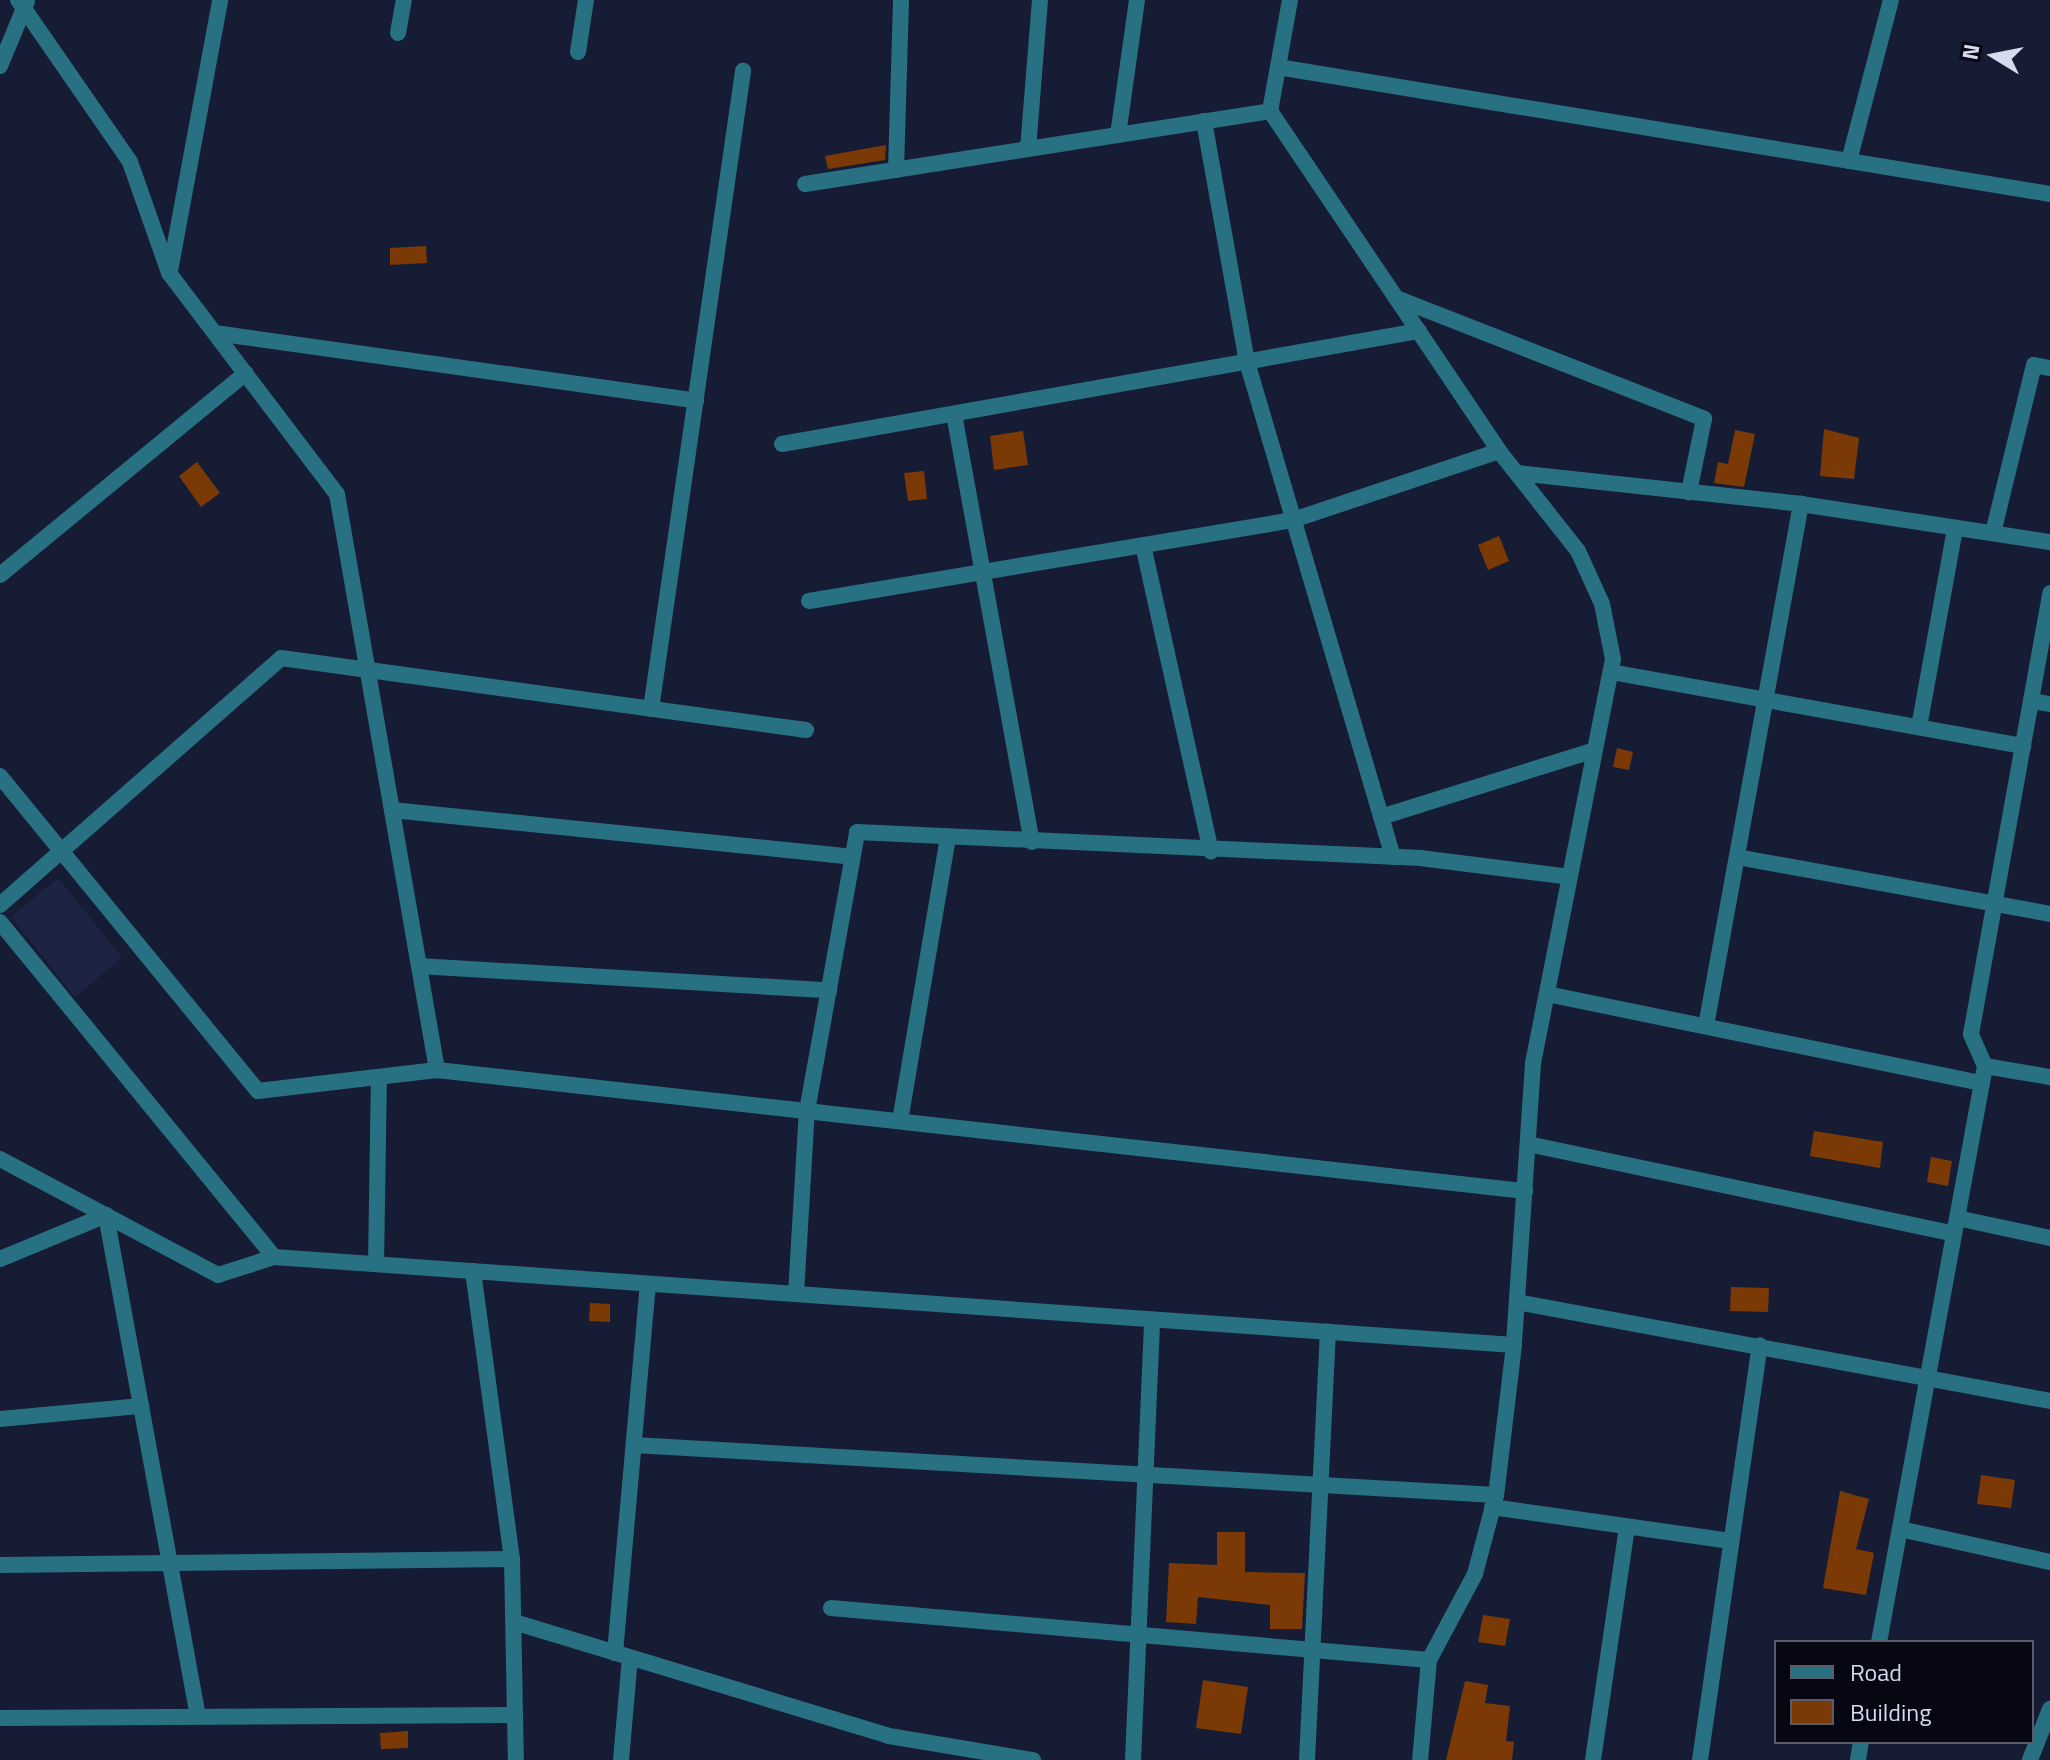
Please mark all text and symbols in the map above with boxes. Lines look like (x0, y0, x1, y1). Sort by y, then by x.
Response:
north arrow (1954, 16, 2034, 96)
text: N (1952, 41, 1988, 62)
legend (1774, 1640, 2034, 1744)
text: Road (1850, 1654, 1902, 1690)
text: Building (1850, 1694, 1932, 1730)

